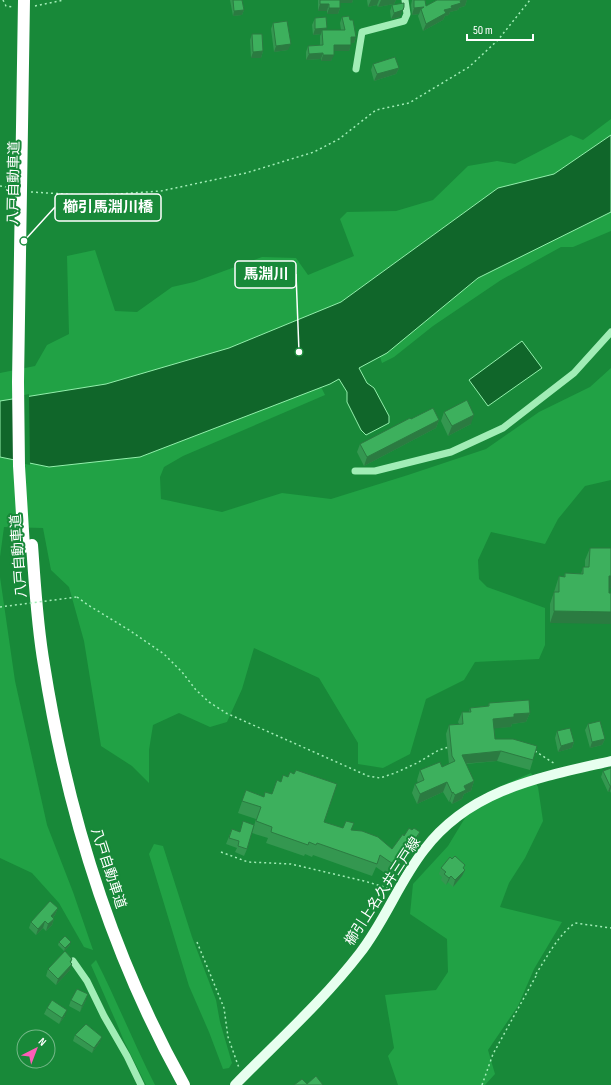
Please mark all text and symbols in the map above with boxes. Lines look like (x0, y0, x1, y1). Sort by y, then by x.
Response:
scale bar (467, 16, 533, 42)
text: 50 m (473, 23, 493, 38)
street label: 八戸自動車道 (4, 141, 23, 225)
callout: 櫛引馬淵川橋 (55, 194, 161, 221)
text: 櫛引馬淵川橋 (63, 198, 154, 217)
callout: 馬淵川 (235, 261, 296, 288)
text: 馬淵川 (243, 265, 289, 284)
street label: 八戸自動車道 (7, 513, 30, 598)
street label: 八戸自動車道 (87, 826, 130, 911)
street label: 櫛引上名久井三戸線 (341, 834, 424, 949)
north arrow (16, 1029, 56, 1069)
text: N (36, 1035, 49, 1049)

